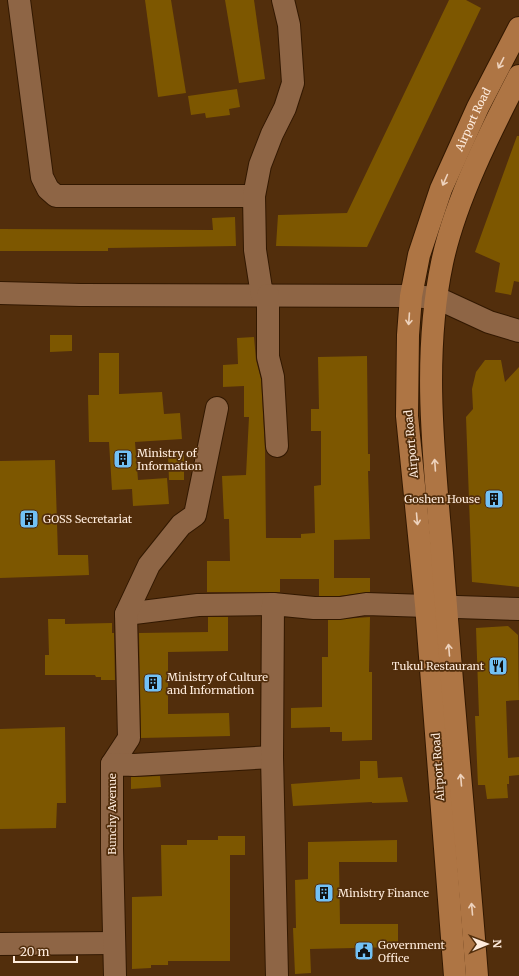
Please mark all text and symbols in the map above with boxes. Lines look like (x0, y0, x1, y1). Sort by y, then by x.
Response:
one-way arrow (497, 57, 504, 69)
street label: Airport Road (452, 85, 494, 154)
one-way arrow (441, 174, 449, 186)
one-way arrow (406, 312, 413, 325)
street label: Airport Road (401, 409, 421, 480)
place label: Ministry of Information (137, 446, 203, 473)
building icon: Ministry of Information (112, 448, 134, 470)
one-way arrow (431, 459, 439, 472)
building icon: Goshen House (483, 488, 505, 510)
place label: Goshen House (404, 492, 480, 506)
building icon: GOSS Secretariat (18, 508, 40, 530)
place label: GOSS Secretariat (43, 512, 133, 526)
one-way arrow (414, 512, 421, 525)
one-way arrow (446, 644, 453, 657)
restaurant icon: Tukul Restaurant (487, 655, 509, 677)
place label: Tukul Restaurant (392, 659, 485, 673)
place label: Ministry of Culture and Information (167, 670, 268, 697)
building icon: Ministry of Culture and Information (142, 672, 164, 694)
street label: Airport Road (429, 732, 447, 803)
street label: Bunchy Avenue (105, 773, 119, 855)
one-way arrow (457, 774, 465, 787)
building icon: Ministry Finance (313, 882, 335, 904)
place label: Ministry Finance (338, 886, 429, 900)
one-way arrow (468, 903, 475, 916)
north arrow (467, 924, 507, 964)
scale bar (14, 938, 77, 964)
place label: Government Office (378, 938, 445, 965)
text: N (490, 939, 504, 949)
public building icon: Government Office (353, 940, 375, 962)
text: 20 m (20, 944, 49, 959)

